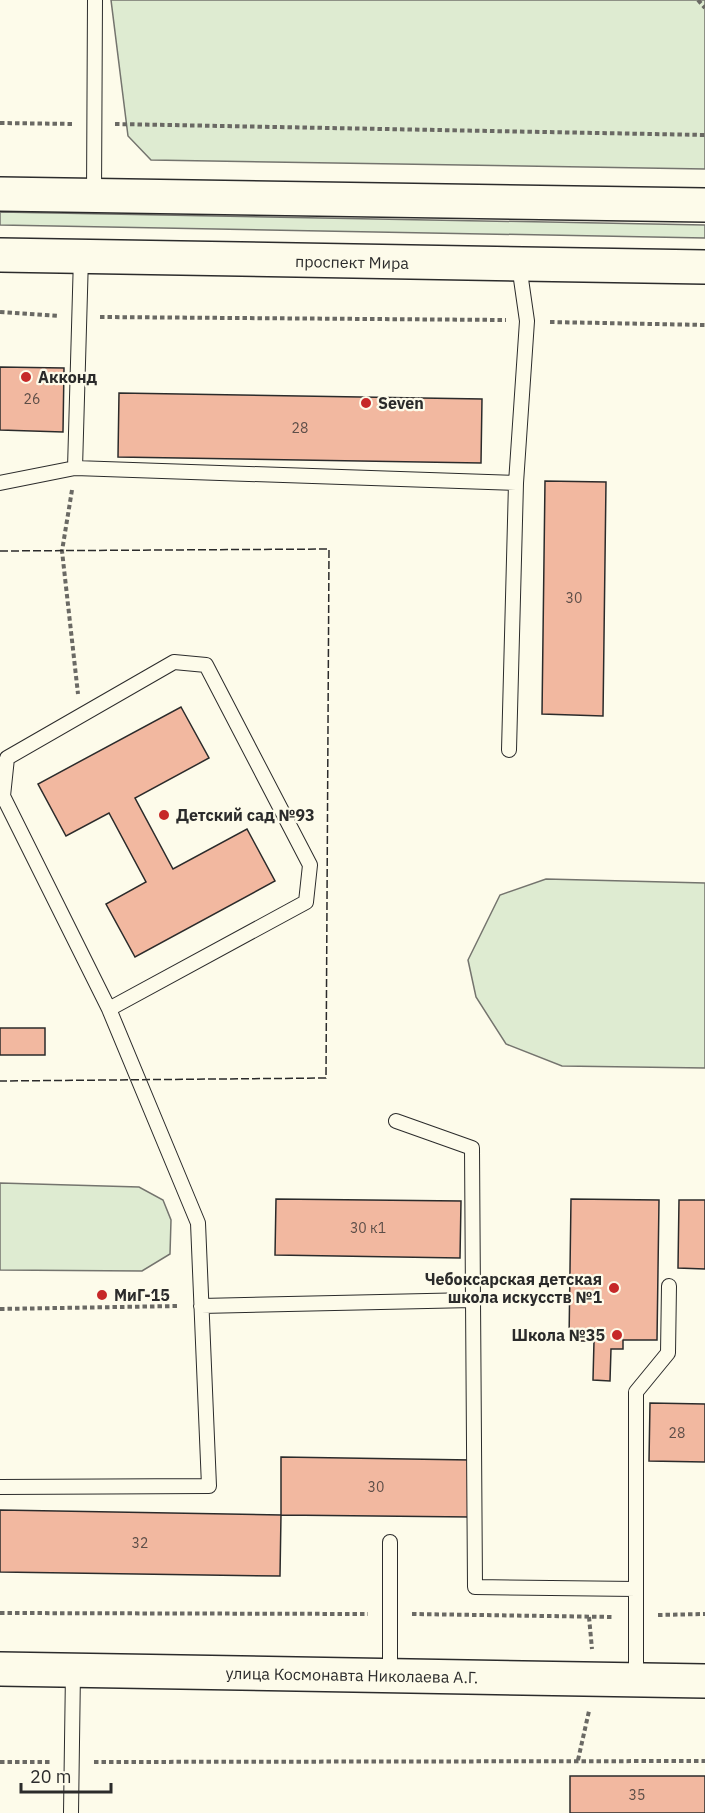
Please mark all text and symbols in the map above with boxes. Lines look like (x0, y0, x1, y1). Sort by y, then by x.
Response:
street label: проспект Мира (295, 251, 409, 273)
place label: Акконд (38, 367, 97, 387)
marker: Акконд (19, 370, 33, 384)
house number: 26 (24, 390, 40, 408)
place label: Seven (378, 393, 424, 413)
marker: Seven (359, 396, 373, 410)
house number: 28 (292, 419, 308, 437)
house number: 30 (566, 589, 582, 607)
place label: Детский сад №93 (176, 805, 315, 825)
marker: Детский сад №93 (157, 808, 171, 822)
house number: 30 к1 (350, 1219, 386, 1237)
place label: Чебоксарская детская школа искусств №1 (425, 1269, 602, 1307)
marker: Чебоксарская детская школа искусств №1 (607, 1281, 621, 1295)
place label: МиГ-15 (114, 1285, 170, 1305)
marker: МиГ-15 (95, 1288, 109, 1302)
place label: Школа №35 (512, 1325, 605, 1345)
marker: Школа №35 (610, 1328, 624, 1342)
house number: 28 (669, 1424, 685, 1442)
house number: 30 (368, 1478, 384, 1496)
house number: 32 (132, 1534, 148, 1552)
street label: улица Космонавта Николаева А.Г. (225, 1663, 479, 1687)
scale bar (21, 1756, 111, 1794)
text: 20 m (30, 1765, 72, 1788)
house number: 35 (629, 1786, 645, 1804)

